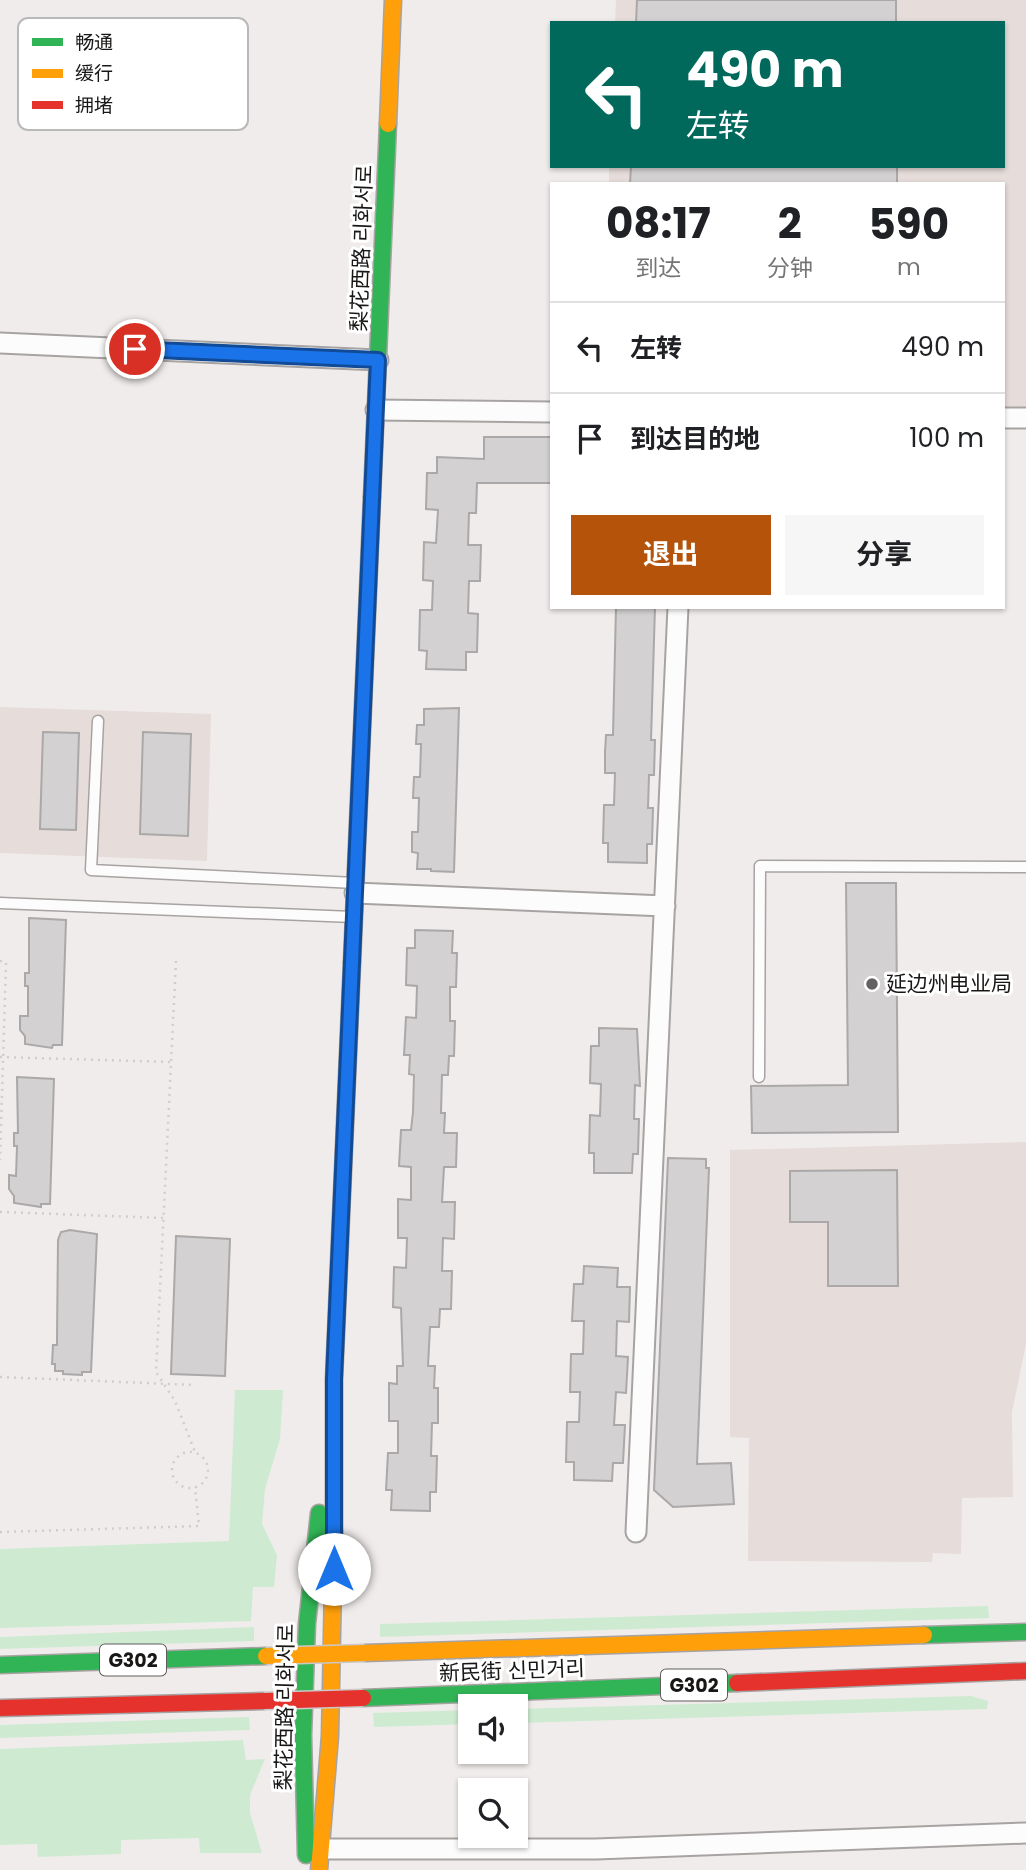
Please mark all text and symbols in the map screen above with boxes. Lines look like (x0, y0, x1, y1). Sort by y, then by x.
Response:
legend (18, 18, 248, 130)
text: 畅通 (75, 29, 113, 56)
text: 490 m (686, 36, 844, 104)
icon: left (571, 49, 662, 140)
text: 缓行 (75, 60, 113, 87)
text: 拥堵 (75, 92, 113, 119)
text: 左转 (686, 103, 750, 148)
street label: 梨花西路 리화서로 (344, 164, 379, 332)
text: 08:17 (606, 194, 711, 253)
text: 2 (778, 194, 802, 253)
text: 590 (869, 195, 949, 254)
text: m (897, 251, 921, 283)
text: 到达 (635, 252, 681, 284)
text: 分钟 (767, 252, 813, 284)
pin (105, 319, 165, 379)
icon: left (571, 329, 609, 367)
text: 490 m (901, 329, 984, 365)
icon: arrive (116, 330, 154, 368)
text: 左转 (630, 330, 682, 366)
icon: arrive (571, 420, 609, 458)
text: 100 m (909, 420, 984, 456)
text: 到达目的地 (630, 421, 760, 457)
button: 退出 (571, 515, 771, 595)
button: 分享 (785, 515, 984, 595)
place label: 延边州电业局 (886, 969, 1012, 998)
marker: 延边州电业局 (864, 976, 880, 992)
position arrow (297, 1532, 371, 1606)
street label: 梨花西路 리화서로 (269, 1623, 300, 1791)
road number: G302 (100, 1644, 166, 1676)
street label: 新民街 신민거리 (439, 1653, 585, 1688)
road number: G302 (661, 1670, 727, 1700)
map controls (458, 1694, 528, 1848)
button: sound (458, 1694, 528, 1764)
button: search (458, 1778, 528, 1848)

